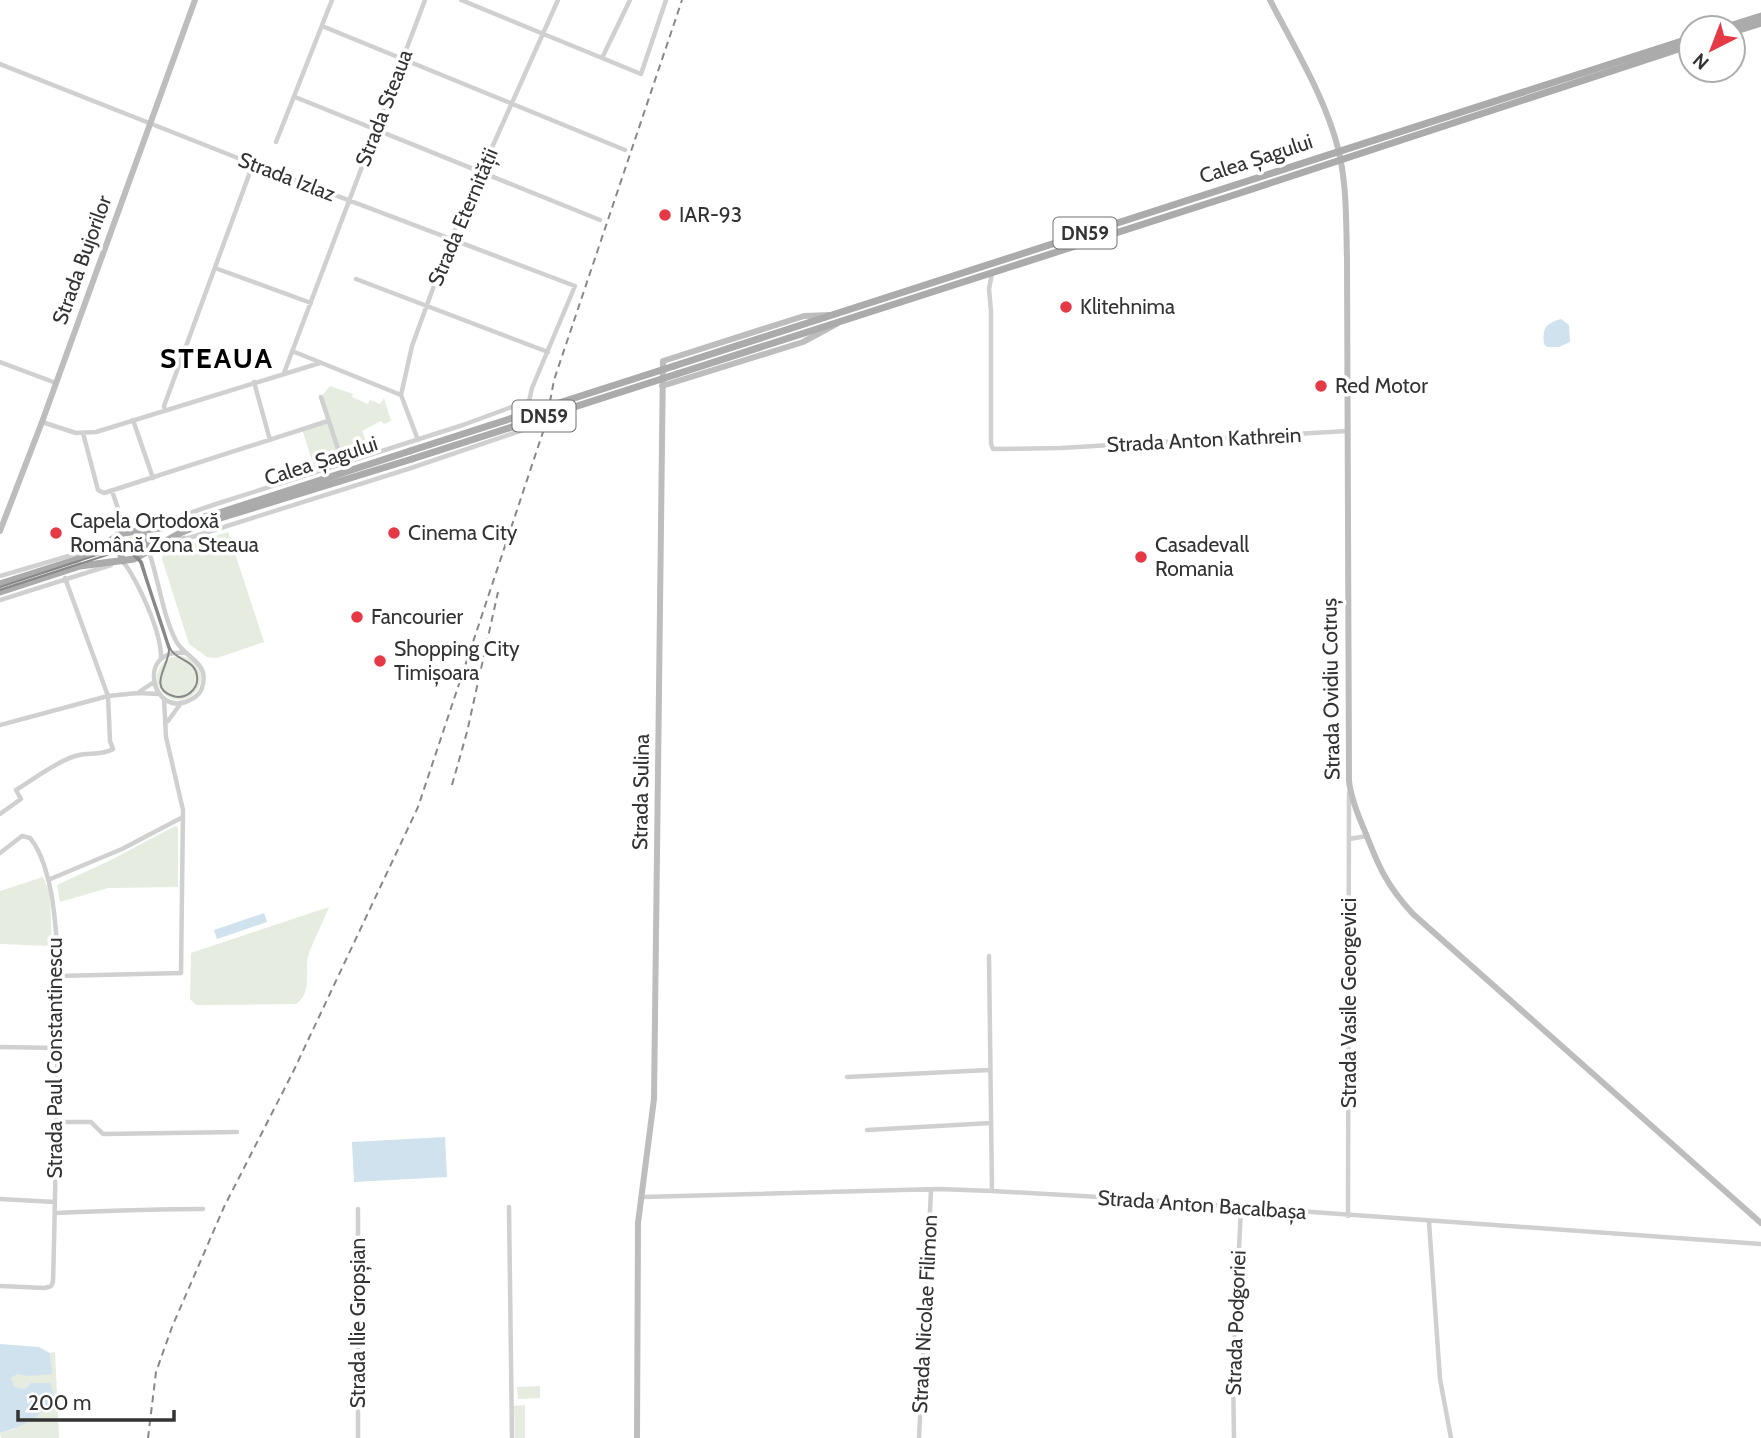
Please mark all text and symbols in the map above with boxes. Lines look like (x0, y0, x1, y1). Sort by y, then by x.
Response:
north arrow (1677, 14, 1747, 84)
street label: Strada Steaua (350, 46, 417, 170)
text: N (1688, 48, 1714, 74)
street label: Calea Șagului (1196, 128, 1316, 190)
street label: Strada Eternității (422, 144, 505, 290)
street label: Strada Izlaz (235, 147, 339, 207)
street label: Strada Bujorilor (47, 191, 118, 328)
place label: IAR-93 (679, 202, 742, 227)
marker: IAR-93 (657, 207, 673, 223)
road number: DN59 (1054, 218, 1116, 248)
place label: Klitehnima (1080, 294, 1175, 319)
marker: Klitehnima (1058, 299, 1074, 315)
district label: STEAUA (160, 341, 274, 375)
place label: Red Motor (1335, 373, 1428, 398)
marker: Red Motor (1313, 378, 1329, 394)
road number: DN59 (512, 400, 576, 432)
street label: Strada Anton Kathrein (1106, 422, 1302, 457)
street label: Calea Șagului (261, 430, 381, 492)
place label: Capela Ortodoxă Română Zona Steaua (70, 508, 259, 557)
place label: Cinema City (408, 520, 518, 545)
marker: Capela Ortodoxă Română Zona Steaua (48, 525, 64, 541)
marker: Cinema City (386, 525, 402, 541)
place label: Casadevall Romania (1155, 532, 1249, 581)
marker: Casadevall Romania (1133, 549, 1149, 565)
street label: Strada Ovidiu Cotruș (1316, 597, 1347, 780)
place label: Fancourier (371, 604, 463, 629)
marker: Fancourier (349, 609, 365, 625)
place label: Shopping City Timișoara (394, 636, 520, 687)
marker: Shopping City Timișoara (372, 653, 388, 669)
street label: Strada Sulina (627, 734, 654, 850)
street label: Strada Vasile Georgevici (1336, 898, 1361, 1108)
street label: Strada Paul Constantinescu (42, 937, 67, 1179)
street label: Strada Anton Bacalbașa (1097, 1185, 1307, 1226)
street label: Strada Nicolae Filimon (907, 1214, 942, 1414)
street label: Strada Ilie Gropșian (345, 1238, 372, 1408)
street label: Strada Podgoriei (1220, 1250, 1251, 1396)
scale bar (18, 1378, 173, 1422)
text: 200 m (28, 1390, 91, 1415)

